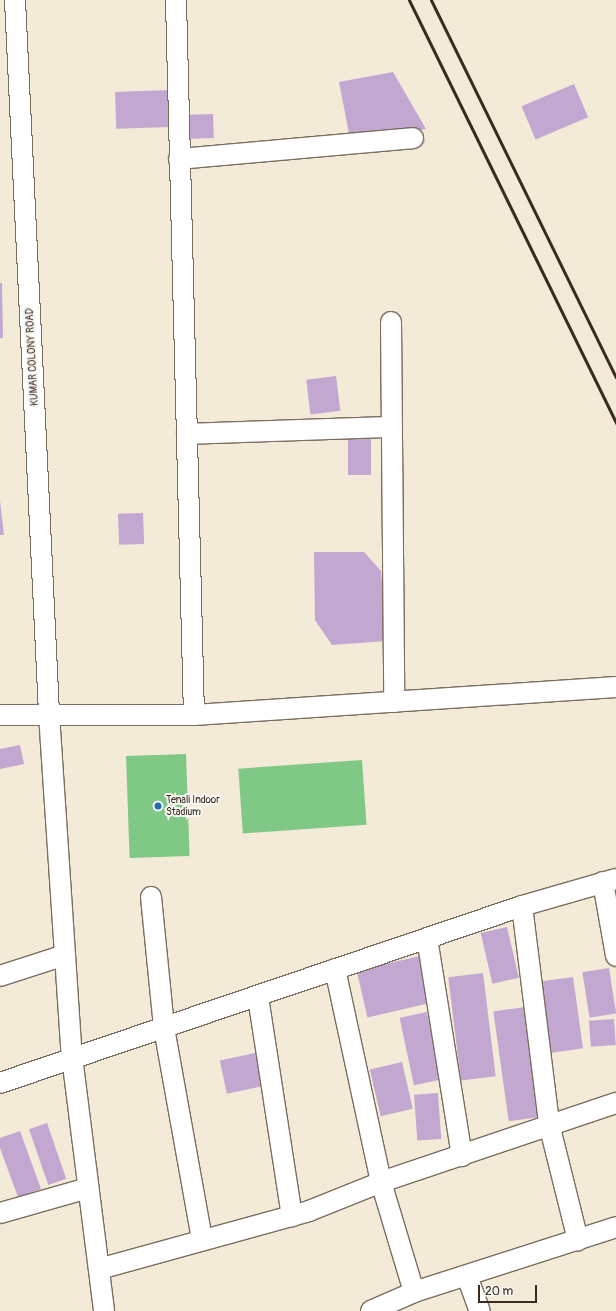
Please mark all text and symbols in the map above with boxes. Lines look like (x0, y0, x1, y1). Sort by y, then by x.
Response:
street label: KUMAR COLONY ROAD (24, 308, 42, 406)
place label: Tenali Indoor Stadium (166, 794, 220, 818)
marker: Tenali Indoor Stadium (153, 801, 163, 811)
scale bar (480, 1277, 539, 1303)
text: 20 m (485, 1284, 513, 1299)

